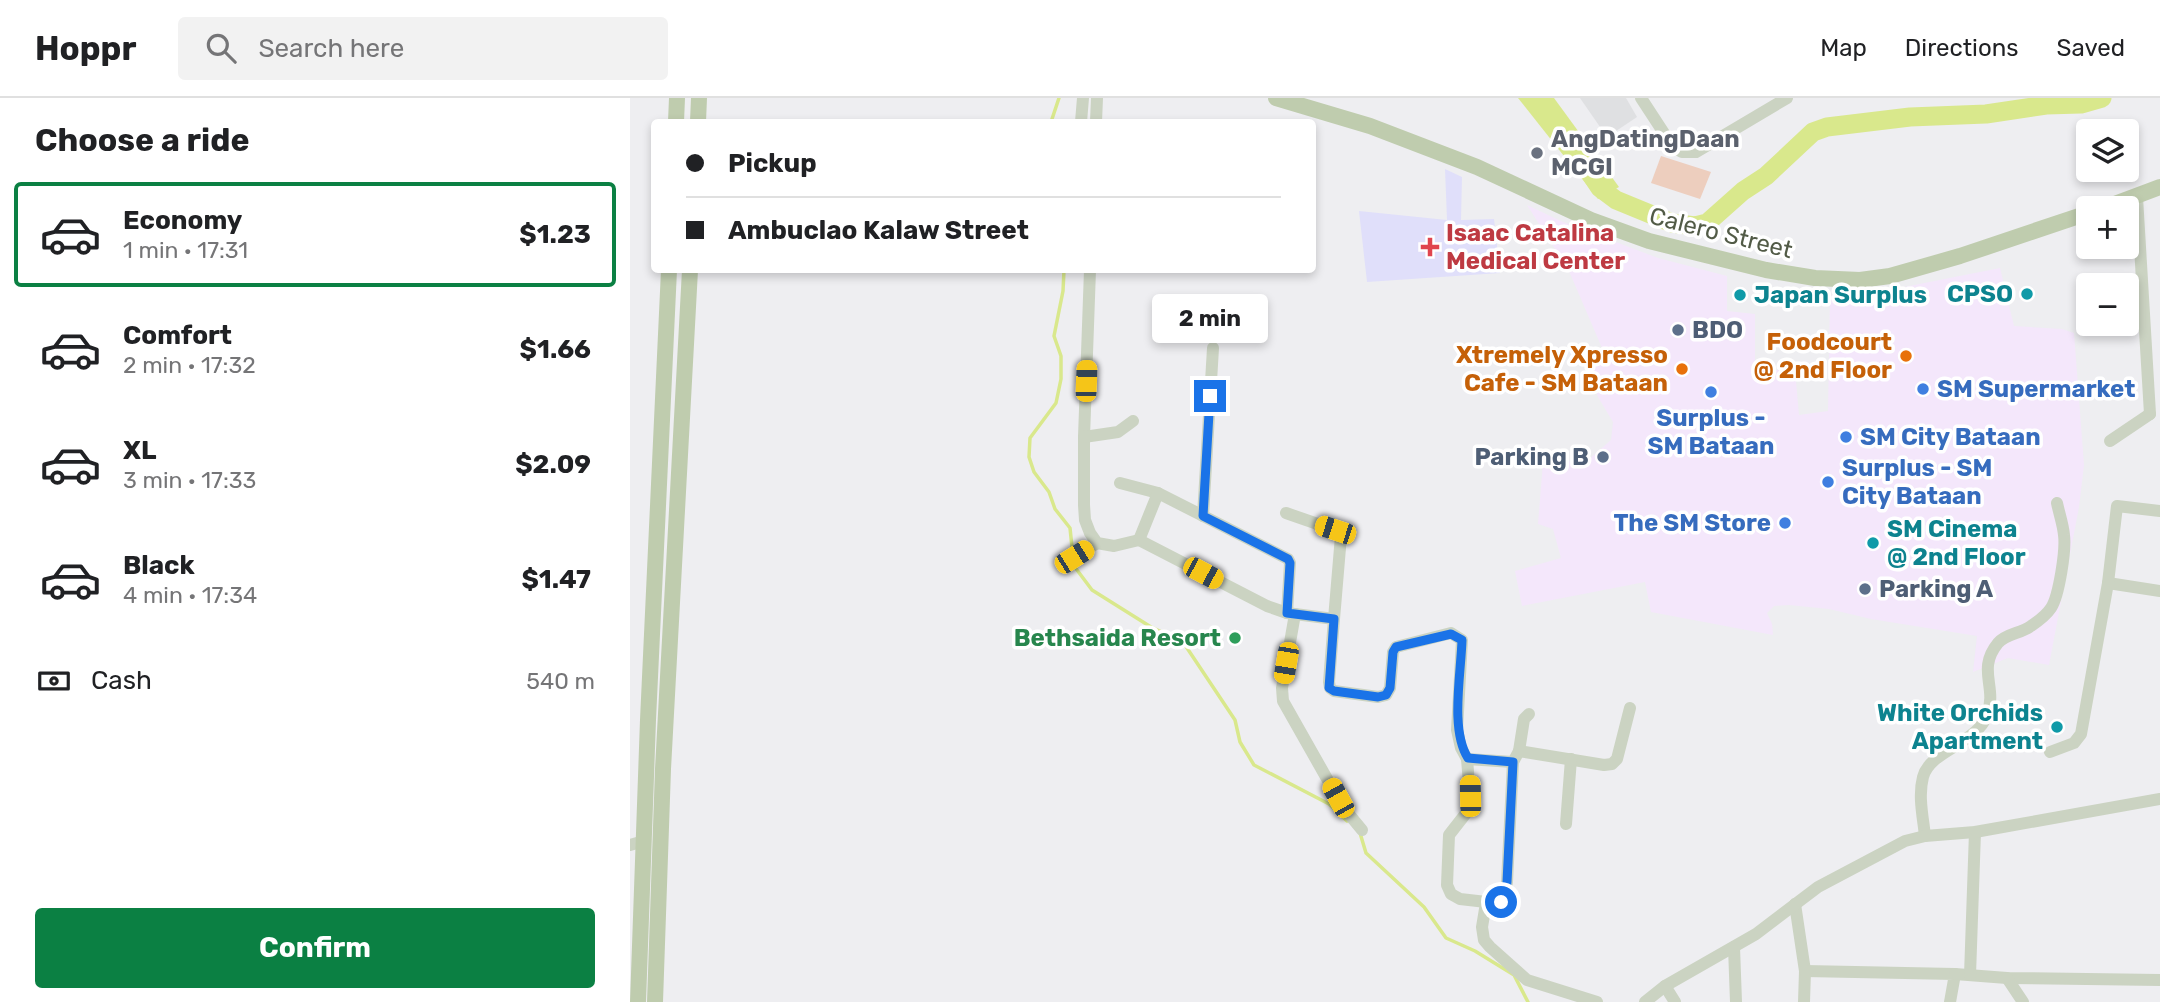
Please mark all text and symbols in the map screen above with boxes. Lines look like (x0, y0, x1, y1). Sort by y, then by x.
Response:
search box (178, 17, 668, 80)
text: Hoppr (35, 29, 136, 68)
icon: search (202, 29, 240, 67)
text: Search here (258, 33, 404, 64)
text: Map (1820, 34, 1867, 62)
text: Directions (1905, 34, 2018, 62)
text: Saved (2056, 34, 2125, 62)
map controls (2076, 119, 2139, 336)
button: layers (2076, 119, 2139, 182)
text: Choose a ride (35, 121, 249, 159)
place label: AngDatingDaan MCGI (1551, 125, 1740, 181)
marker: AngDatingDaan MCGI (1529, 145, 1545, 161)
text: Pickup (728, 148, 817, 179)
button: + (2076, 196, 2139, 259)
street label: Calero Street (1647, 202, 1795, 264)
icon: car (39, 203, 102, 266)
text: Economy (123, 205, 242, 236)
text: Ambuclao Kalaw Street (728, 215, 1029, 246)
text: $1.23 (519, 219, 591, 250)
place label: Isaac Catalina Medical Center (1446, 219, 1625, 275)
text: 1 min · 17:31 (123, 236, 248, 264)
marker: Isaac Catalina Medical Center (1420, 237, 1440, 257)
button: − (2076, 273, 2139, 336)
place label: CPSO (1947, 280, 2013, 308)
place label: Japan Surplus (1754, 281, 1927, 309)
marker: CPSO (2019, 286, 2035, 302)
marker: Japan Surplus (1732, 287, 1748, 303)
callout: 2 min (1152, 294, 1268, 344)
text: 2 min (1179, 304, 1241, 332)
place label: BDO (1692, 316, 1743, 344)
icon: car (39, 318, 102, 381)
text: Comfort (123, 320, 232, 351)
marker: BDO (1670, 322, 1686, 338)
place label: Foodcourt @ 2nd Floor (1753, 328, 1892, 384)
text: $1.66 (520, 334, 591, 365)
place label: Xtremely Xpresso Cafe - SM Bataan (1456, 341, 1668, 397)
marker: Foodcourt @ 2nd Floor (1898, 348, 1914, 364)
text: 2 min · 17:32 (123, 351, 256, 379)
car (1075, 360, 1098, 402)
marker: Xtremely Xpresso Cafe - SM Bataan (1674, 361, 1690, 377)
place label: SM Supermarket (1937, 375, 2135, 403)
route end (1194, 380, 1226, 412)
marker: SM Supermarket (1915, 381, 1931, 397)
marker: Surplus - SM Bataan (1703, 384, 1719, 400)
place label: Surplus - SM Bataan (1648, 404, 1774, 460)
place label: SM City Bataan (1860, 423, 2041, 451)
marker: SM City Bataan (1838, 429, 1854, 445)
icon: car (39, 433, 102, 496)
text: XL (123, 435, 156, 466)
place label: Parking B (1474, 443, 1589, 471)
text: $2.09 (515, 449, 591, 480)
marker: Parking B (1595, 449, 1611, 465)
place label: Surplus - SM City Bataan (1842, 454, 1992, 510)
text: 3 min · 17:33 (123, 466, 256, 494)
marker: Surplus - SM City Bataan (1820, 474, 1836, 490)
place label: The SM Store (1614, 509, 1771, 537)
car (1312, 514, 1359, 546)
marker: The SM Store (1777, 515, 1793, 531)
place label: SM Cinema @ 2nd Floor (1887, 515, 2026, 571)
marker: SM Cinema @ 2nd Floor (1865, 535, 1881, 551)
car (1051, 537, 1098, 577)
icon: car (39, 548, 102, 611)
text: Black (123, 550, 195, 581)
car (1180, 554, 1227, 592)
text: $1.47 (521, 564, 591, 595)
place label: Parking A (1879, 575, 1993, 603)
text: 4 min · 17:34 (123, 581, 257, 609)
marker: Parking A (1857, 581, 1873, 597)
place label: Bethsaida Resort (1014, 624, 1221, 652)
marker: Bethsaida Resort (1227, 630, 1243, 646)
car (1273, 640, 1300, 686)
icon: cash (35, 662, 73, 700)
text: Cash (91, 665, 152, 696)
text: 540 m (526, 667, 595, 695)
place label: White Orchids Apartment (1877, 699, 2043, 755)
marker: White Orchids Apartment (2049, 719, 2065, 735)
car (1319, 775, 1358, 821)
car (1460, 775, 1481, 817)
route start (1485, 886, 1517, 918)
button: Confirm (35, 908, 595, 988)

